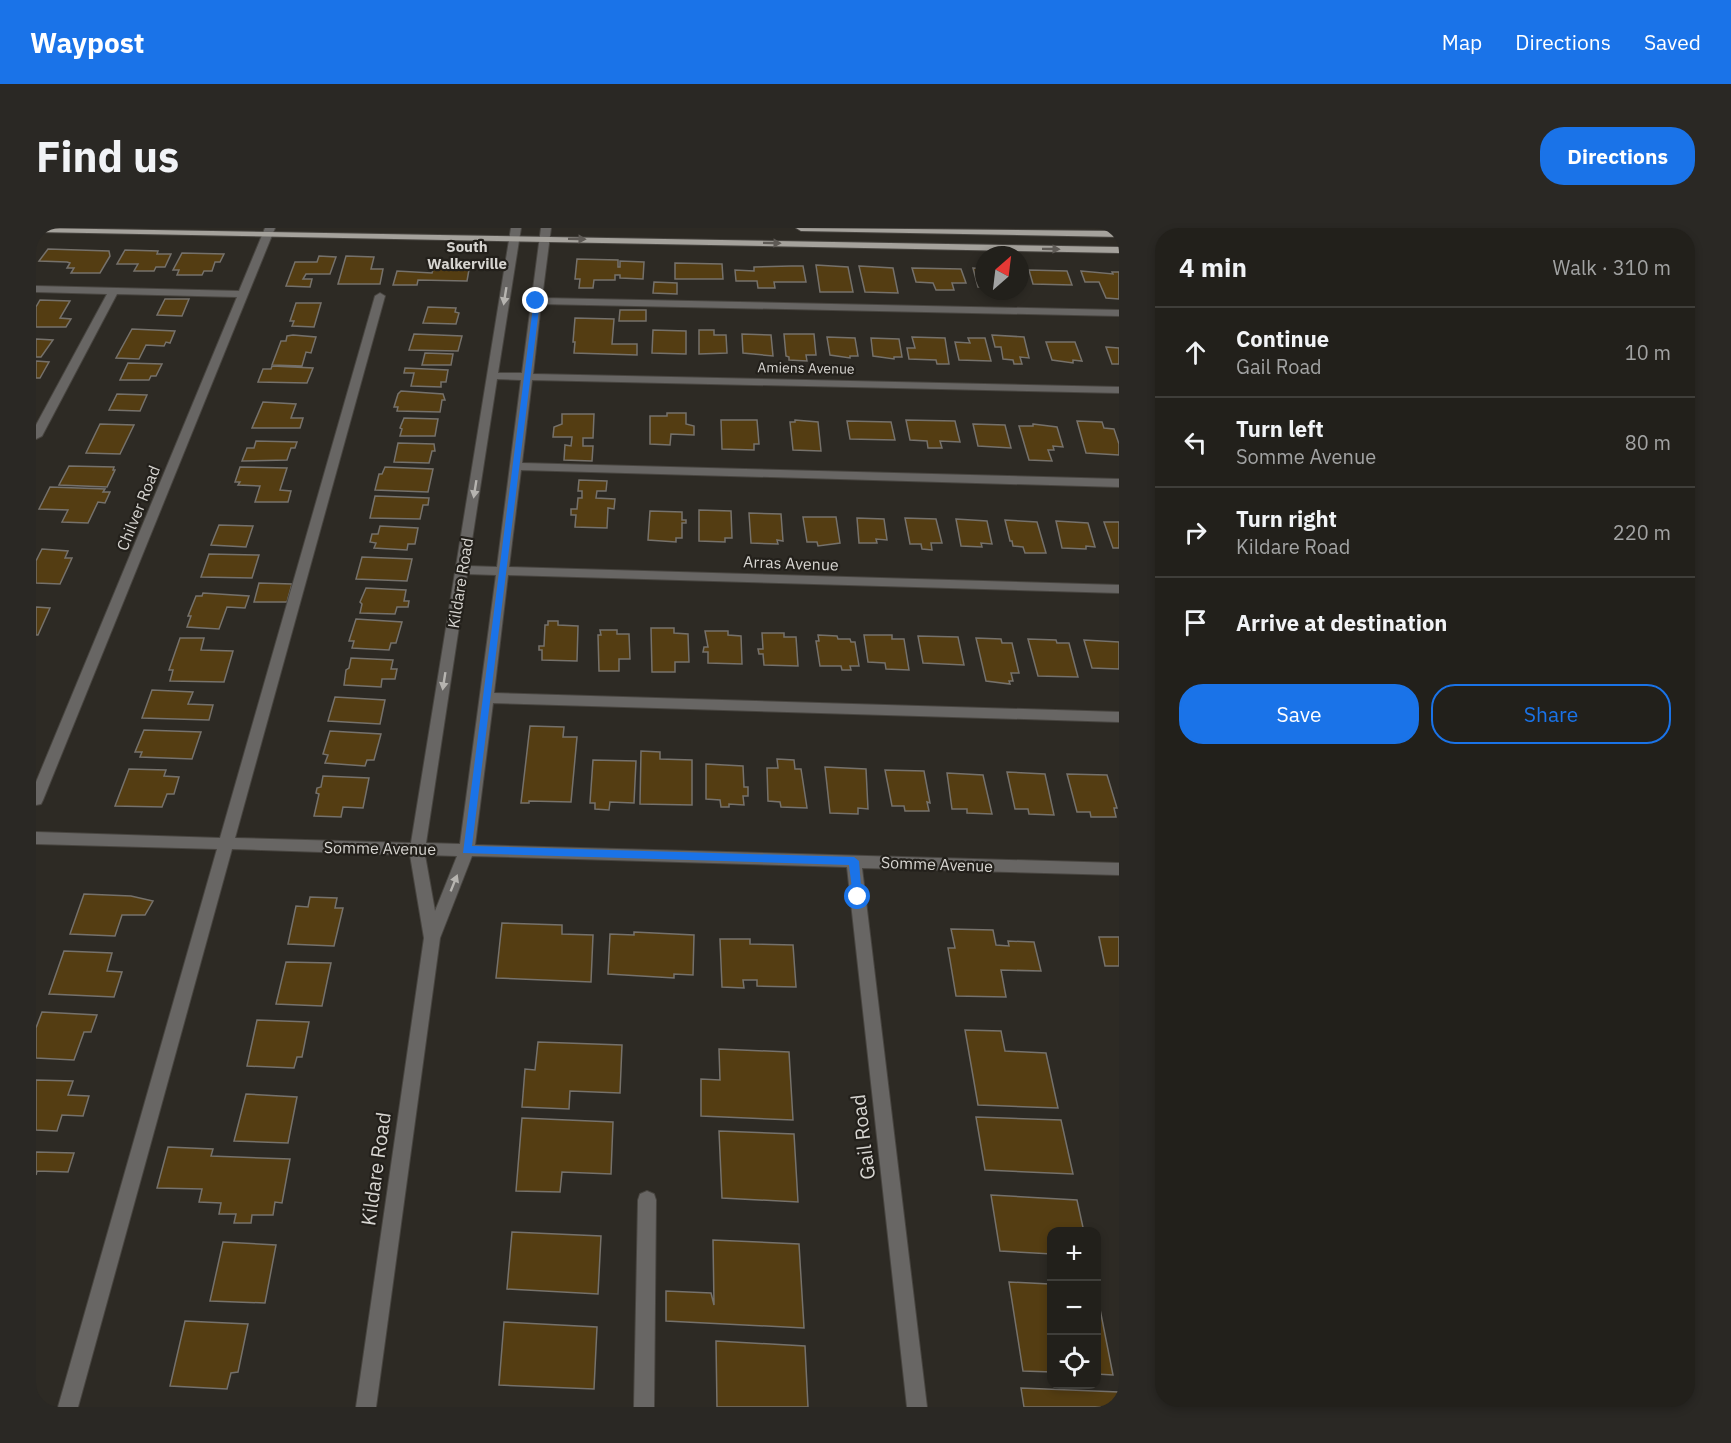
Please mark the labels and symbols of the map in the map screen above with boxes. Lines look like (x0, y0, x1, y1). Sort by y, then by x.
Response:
one-way arrow (568, 235, 587, 244)
district label: South Walkerville (427, 237, 507, 273)
one-way arrow (763, 239, 782, 248)
one-way arrow (1042, 244, 1061, 254)
north arrow (975, 246, 1029, 300)
one-way arrow (500, 287, 509, 306)
route end (522, 287, 548, 313)
street label: Amiens Avenue (757, 358, 855, 378)
street label: Chilver Road (112, 462, 164, 554)
one-way arrow (470, 479, 479, 498)
street label: Kildare Road (443, 536, 477, 630)
street label: Arras Avenue (743, 551, 839, 575)
one-way arrow (439, 672, 448, 691)
street label: Somme Avenue (324, 837, 436, 859)
street label: Somme Avenue (881, 852, 994, 876)
one-way arrow (449, 874, 459, 892)
route start (844, 883, 870, 909)
street label: Gail Road (844, 1093, 881, 1181)
street label: Kildare Road (354, 1110, 397, 1227)

